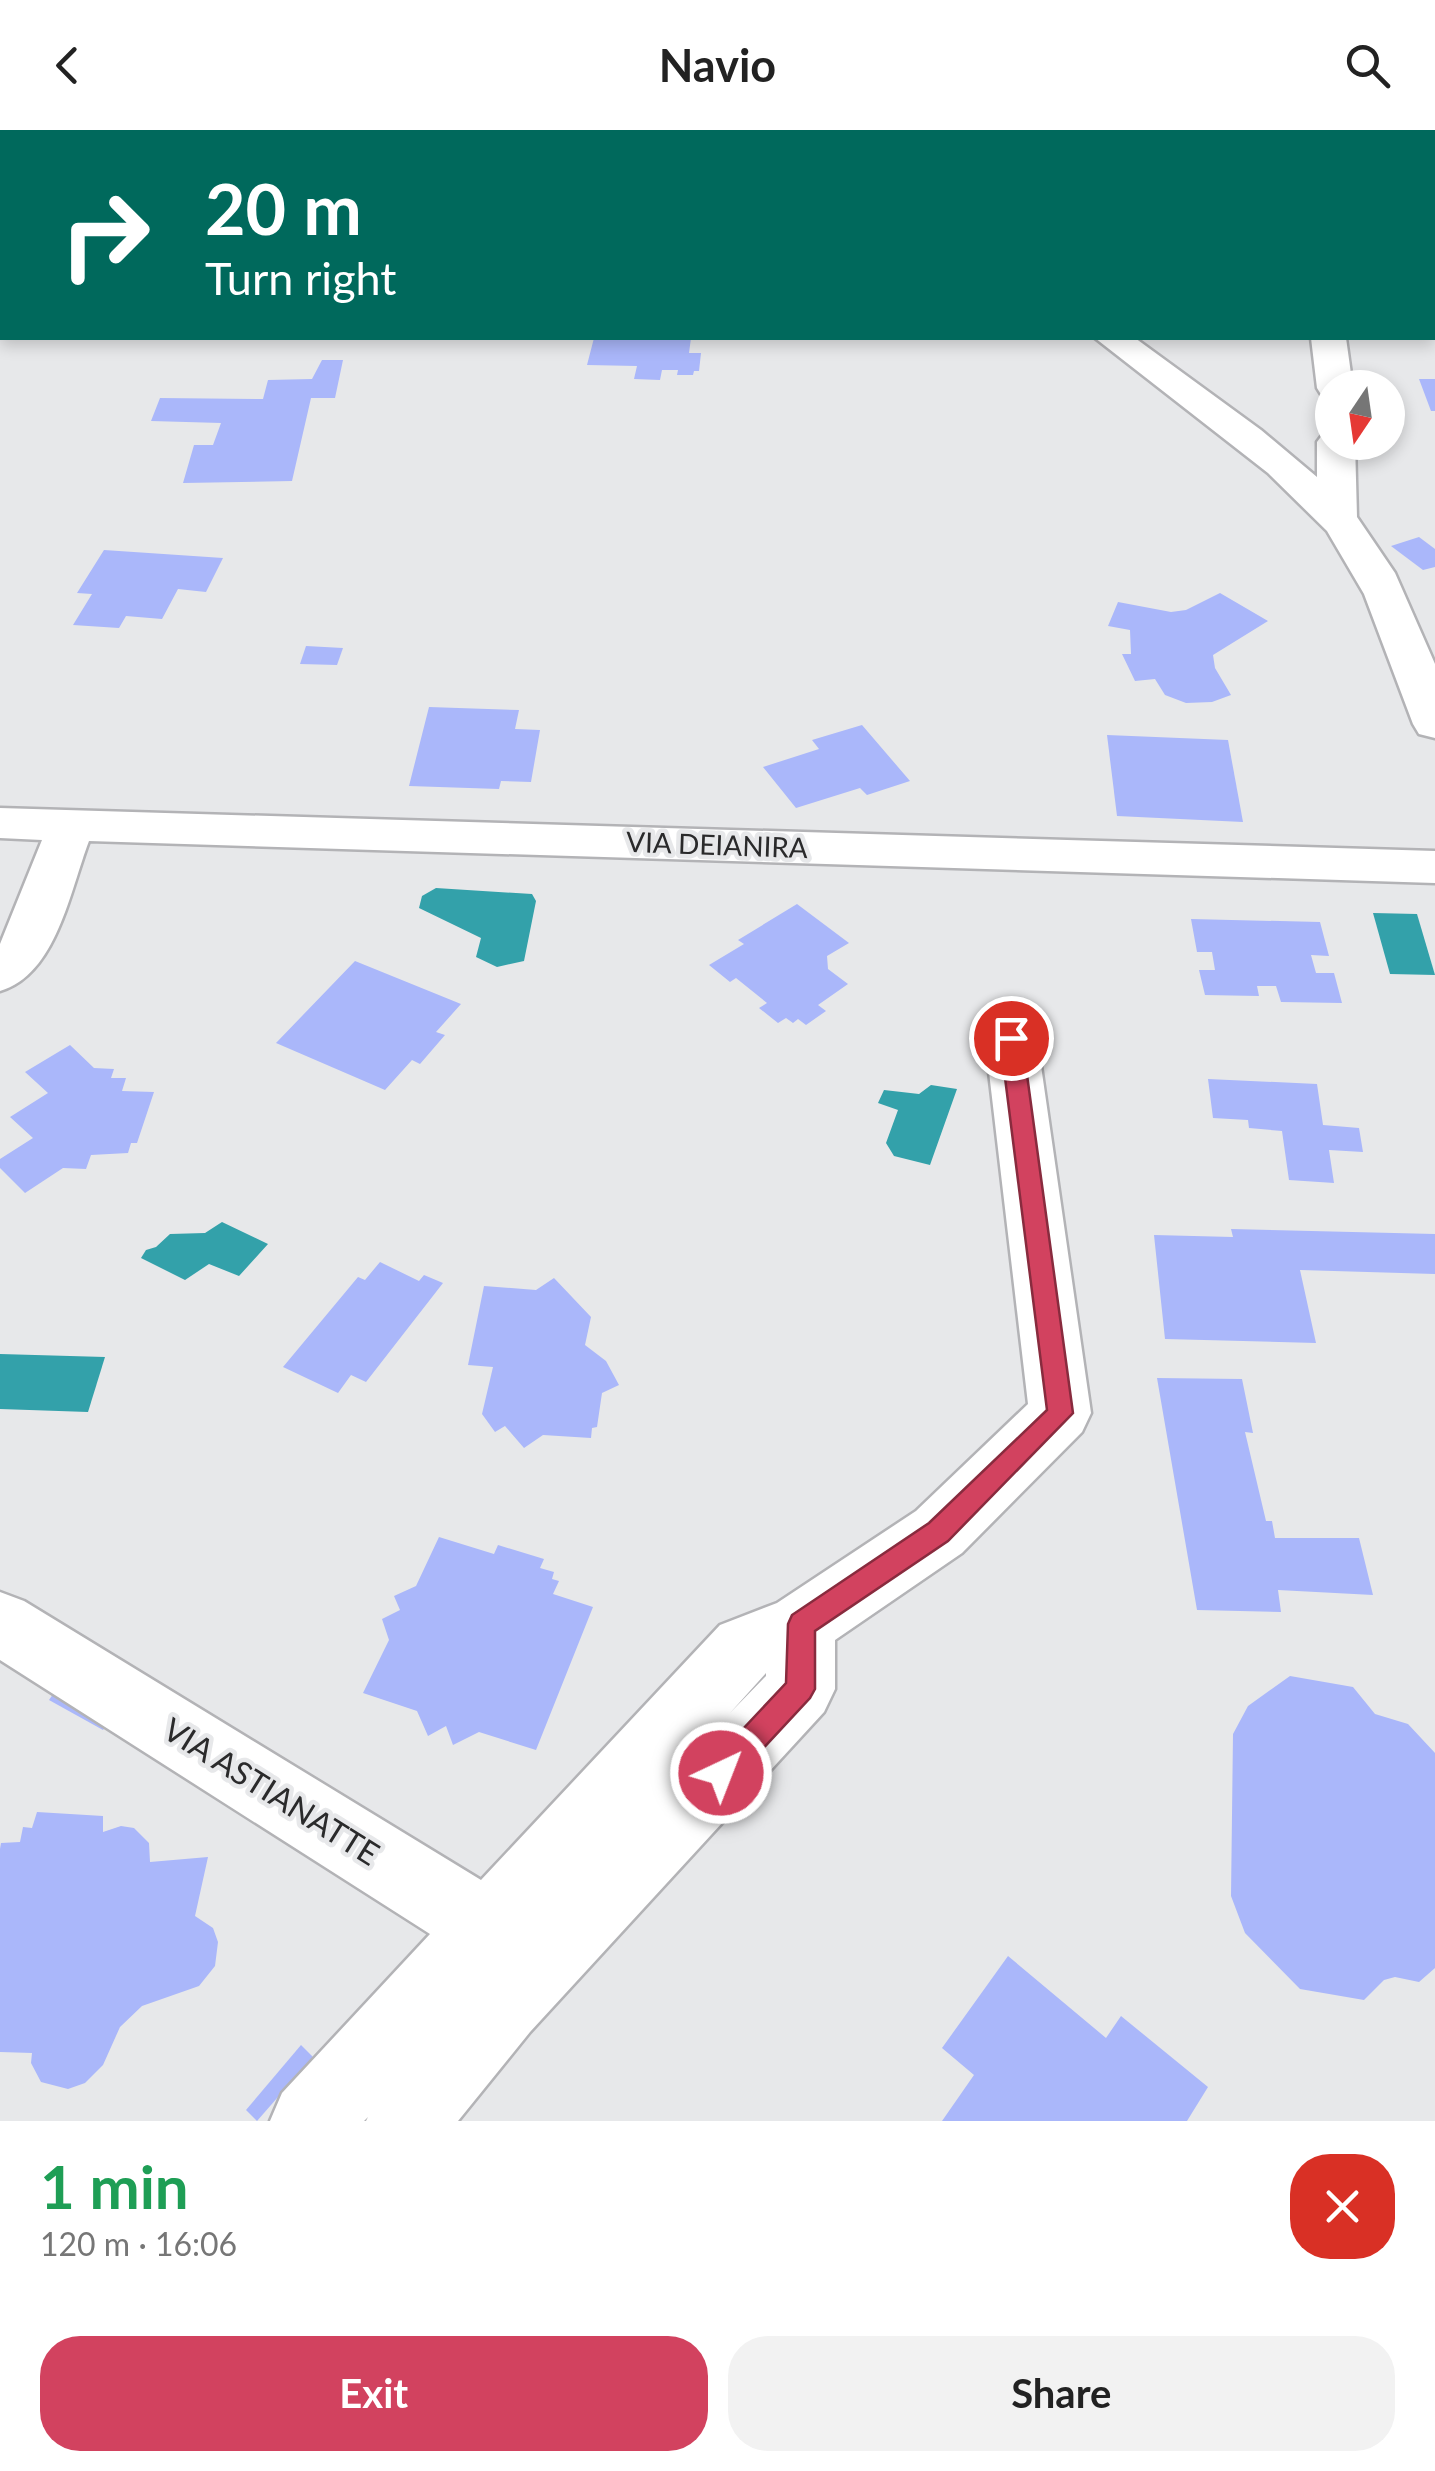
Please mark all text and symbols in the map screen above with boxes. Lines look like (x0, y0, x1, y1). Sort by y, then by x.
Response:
icon: back (40, 38, 95, 93)
text: Navio (659, 38, 776, 92)
icon: search (1340, 38, 1395, 93)
text: 20 m (205, 166, 362, 250)
icon: right (40, 170, 170, 300)
text: Turn right (205, 251, 396, 305)
north arrow (1315, 370, 1405, 460)
map controls (1315, 370, 1405, 460)
street label: VIA DEIANIRA (626, 824, 809, 864)
pin (969, 996, 1054, 1081)
icon: arrive (984, 1011, 1039, 1066)
street label: VIA ASTIANATTE (157, 1709, 387, 1873)
position arrow (669, 1721, 773, 1825)
text: 1 min (40, 2150, 189, 2222)
button: close (1290, 2154, 1395, 2259)
text: 120 m · 16:06 (40, 2224, 237, 2263)
button: Exit (40, 2336, 708, 2451)
button: Share (728, 2336, 1395, 2451)

